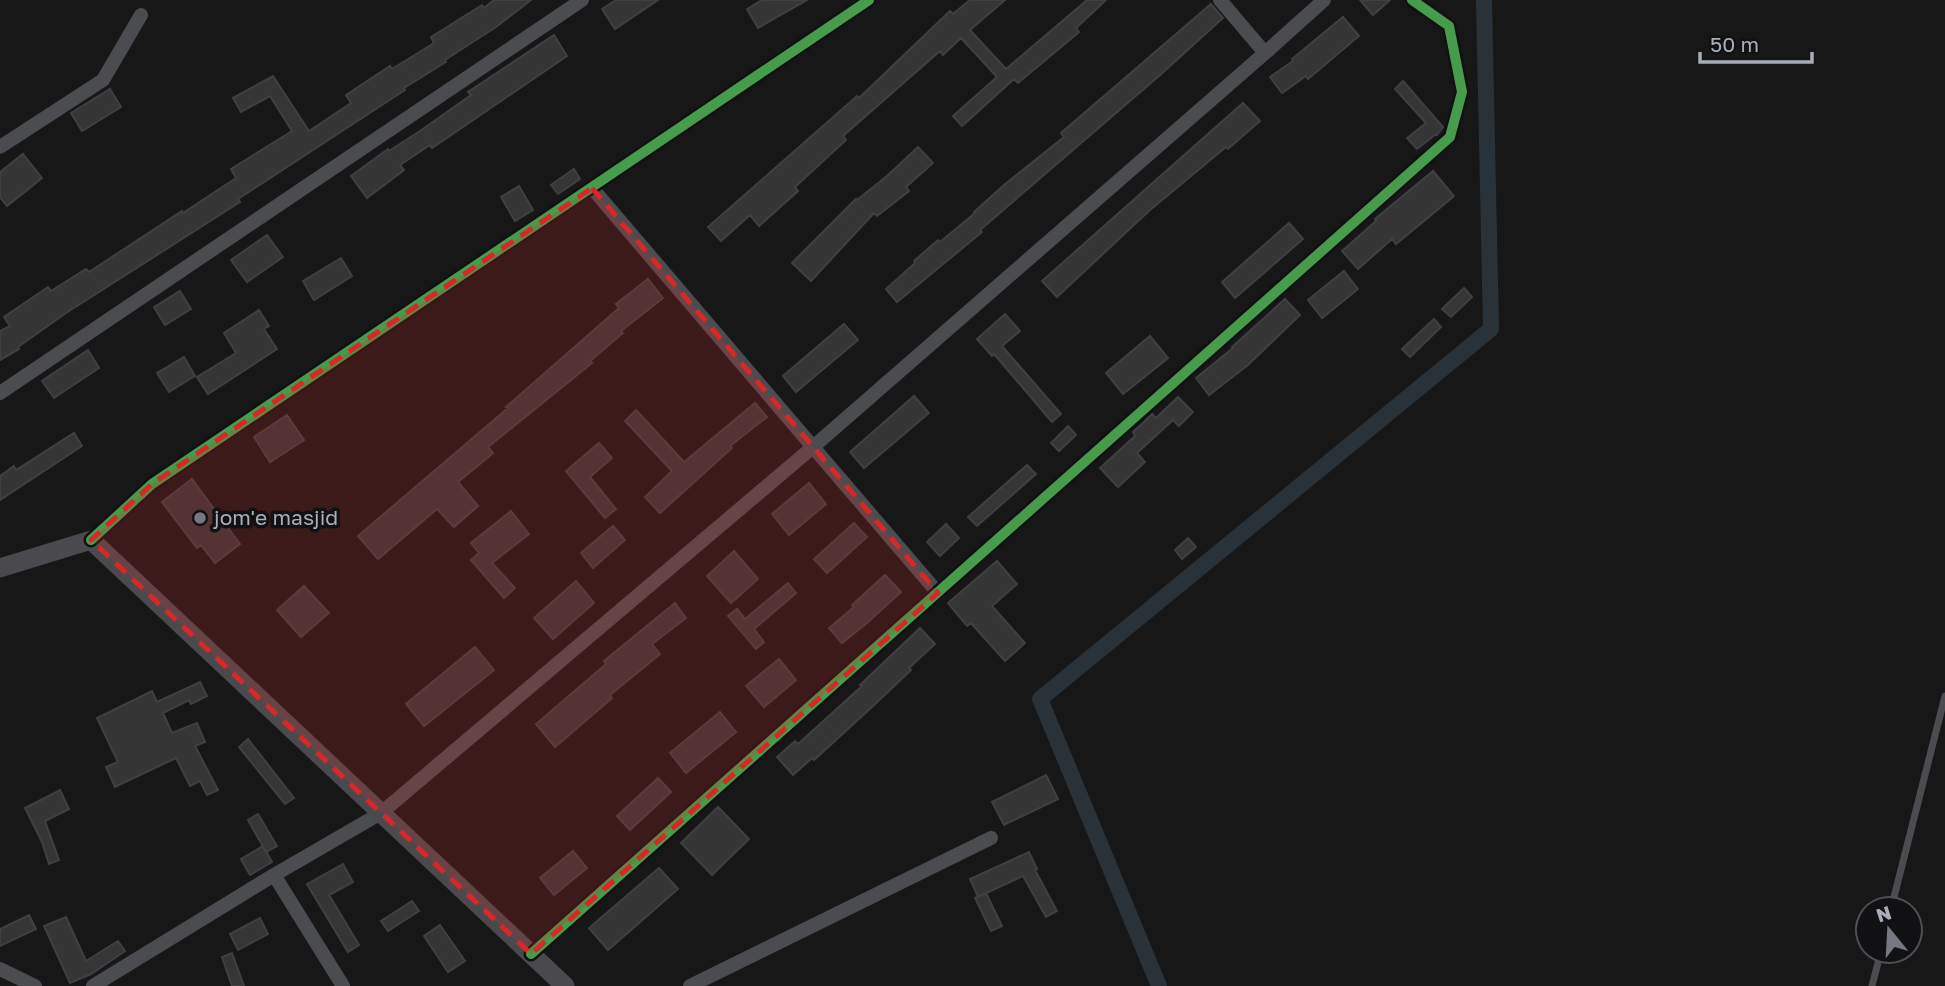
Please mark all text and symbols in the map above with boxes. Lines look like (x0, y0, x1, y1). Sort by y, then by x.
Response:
scale bar (1700, 21, 1812, 65)
text: 50 m (1710, 31, 1759, 57)
place label: jom'e masjid (213, 504, 338, 530)
marker: jom'e masjid (192, 510, 208, 526)
north arrow (1854, 895, 1924, 965)
text: N (1873, 900, 1894, 927)

